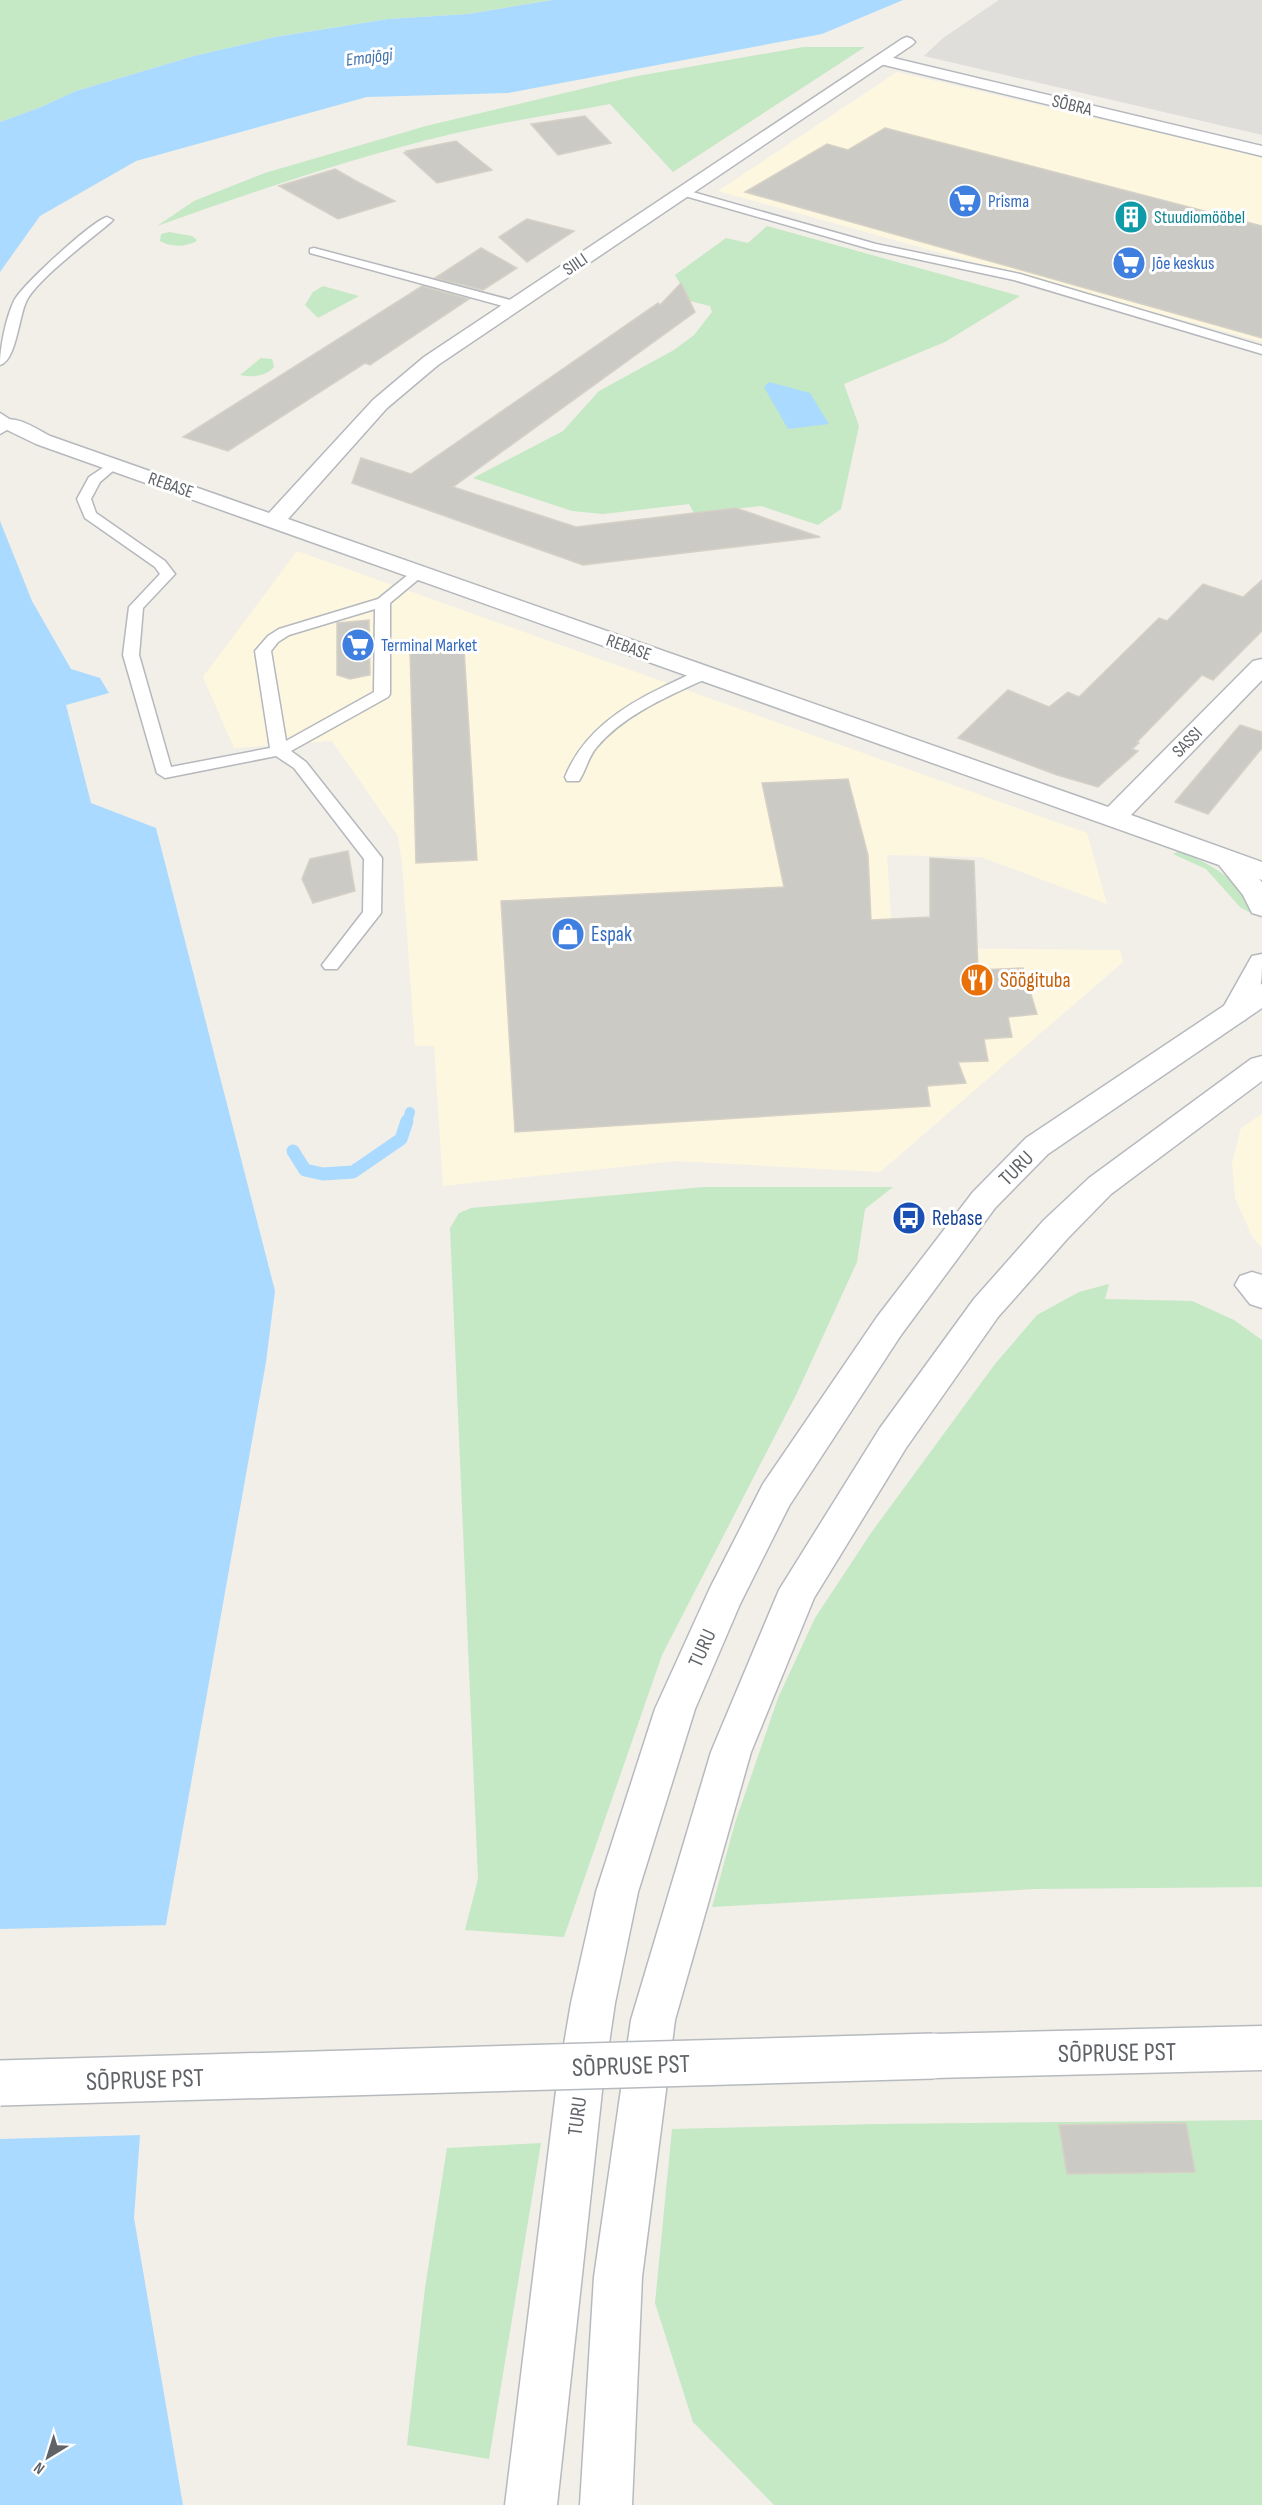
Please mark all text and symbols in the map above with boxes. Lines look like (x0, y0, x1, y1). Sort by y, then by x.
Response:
water label: Emajõgi (345, 44, 394, 71)
street label: SÕBRA (1050, 90, 1094, 121)
supermarket icon: Prisma (947, 183, 983, 219)
place label: Prisma (988, 191, 1029, 212)
building icon: Stuudiomööbel (1113, 199, 1149, 235)
place label: Stuudiomööbel (1154, 207, 1245, 228)
supermarket icon: Jõe keskus (1111, 245, 1147, 281)
street label: SIILI (559, 249, 592, 280)
place label: Jõe keskus (1151, 253, 1214, 274)
street label: REBASE (145, 468, 196, 503)
supermarket icon: Terminal Market (340, 627, 376, 663)
street label: REBASE (603, 630, 654, 665)
place label: Terminal Market (381, 635, 478, 656)
street label: SASSI (1168, 723, 1207, 762)
shop icon: Espak (550, 916, 586, 952)
place label: Espak (591, 922, 632, 947)
restaurant icon: Söögituba (959, 962, 995, 998)
place label: Söögituba (1000, 968, 1071, 993)
street label: TURU (994, 1146, 1039, 1191)
bus stop icon: Rebase (891, 1200, 927, 1236)
place label: Rebase (932, 1206, 983, 1231)
street label: TURU (683, 1625, 722, 1671)
street label: SÕPRUSE PST (1058, 2037, 1176, 2070)
street label: SÕPRUSE PST (572, 2049, 691, 2084)
street label: SÕPRUSE PST (86, 2063, 205, 2098)
street label: TURU (563, 2095, 592, 2137)
north arrow (18, 2427, 78, 2487)
text: N (30, 2458, 49, 2478)

